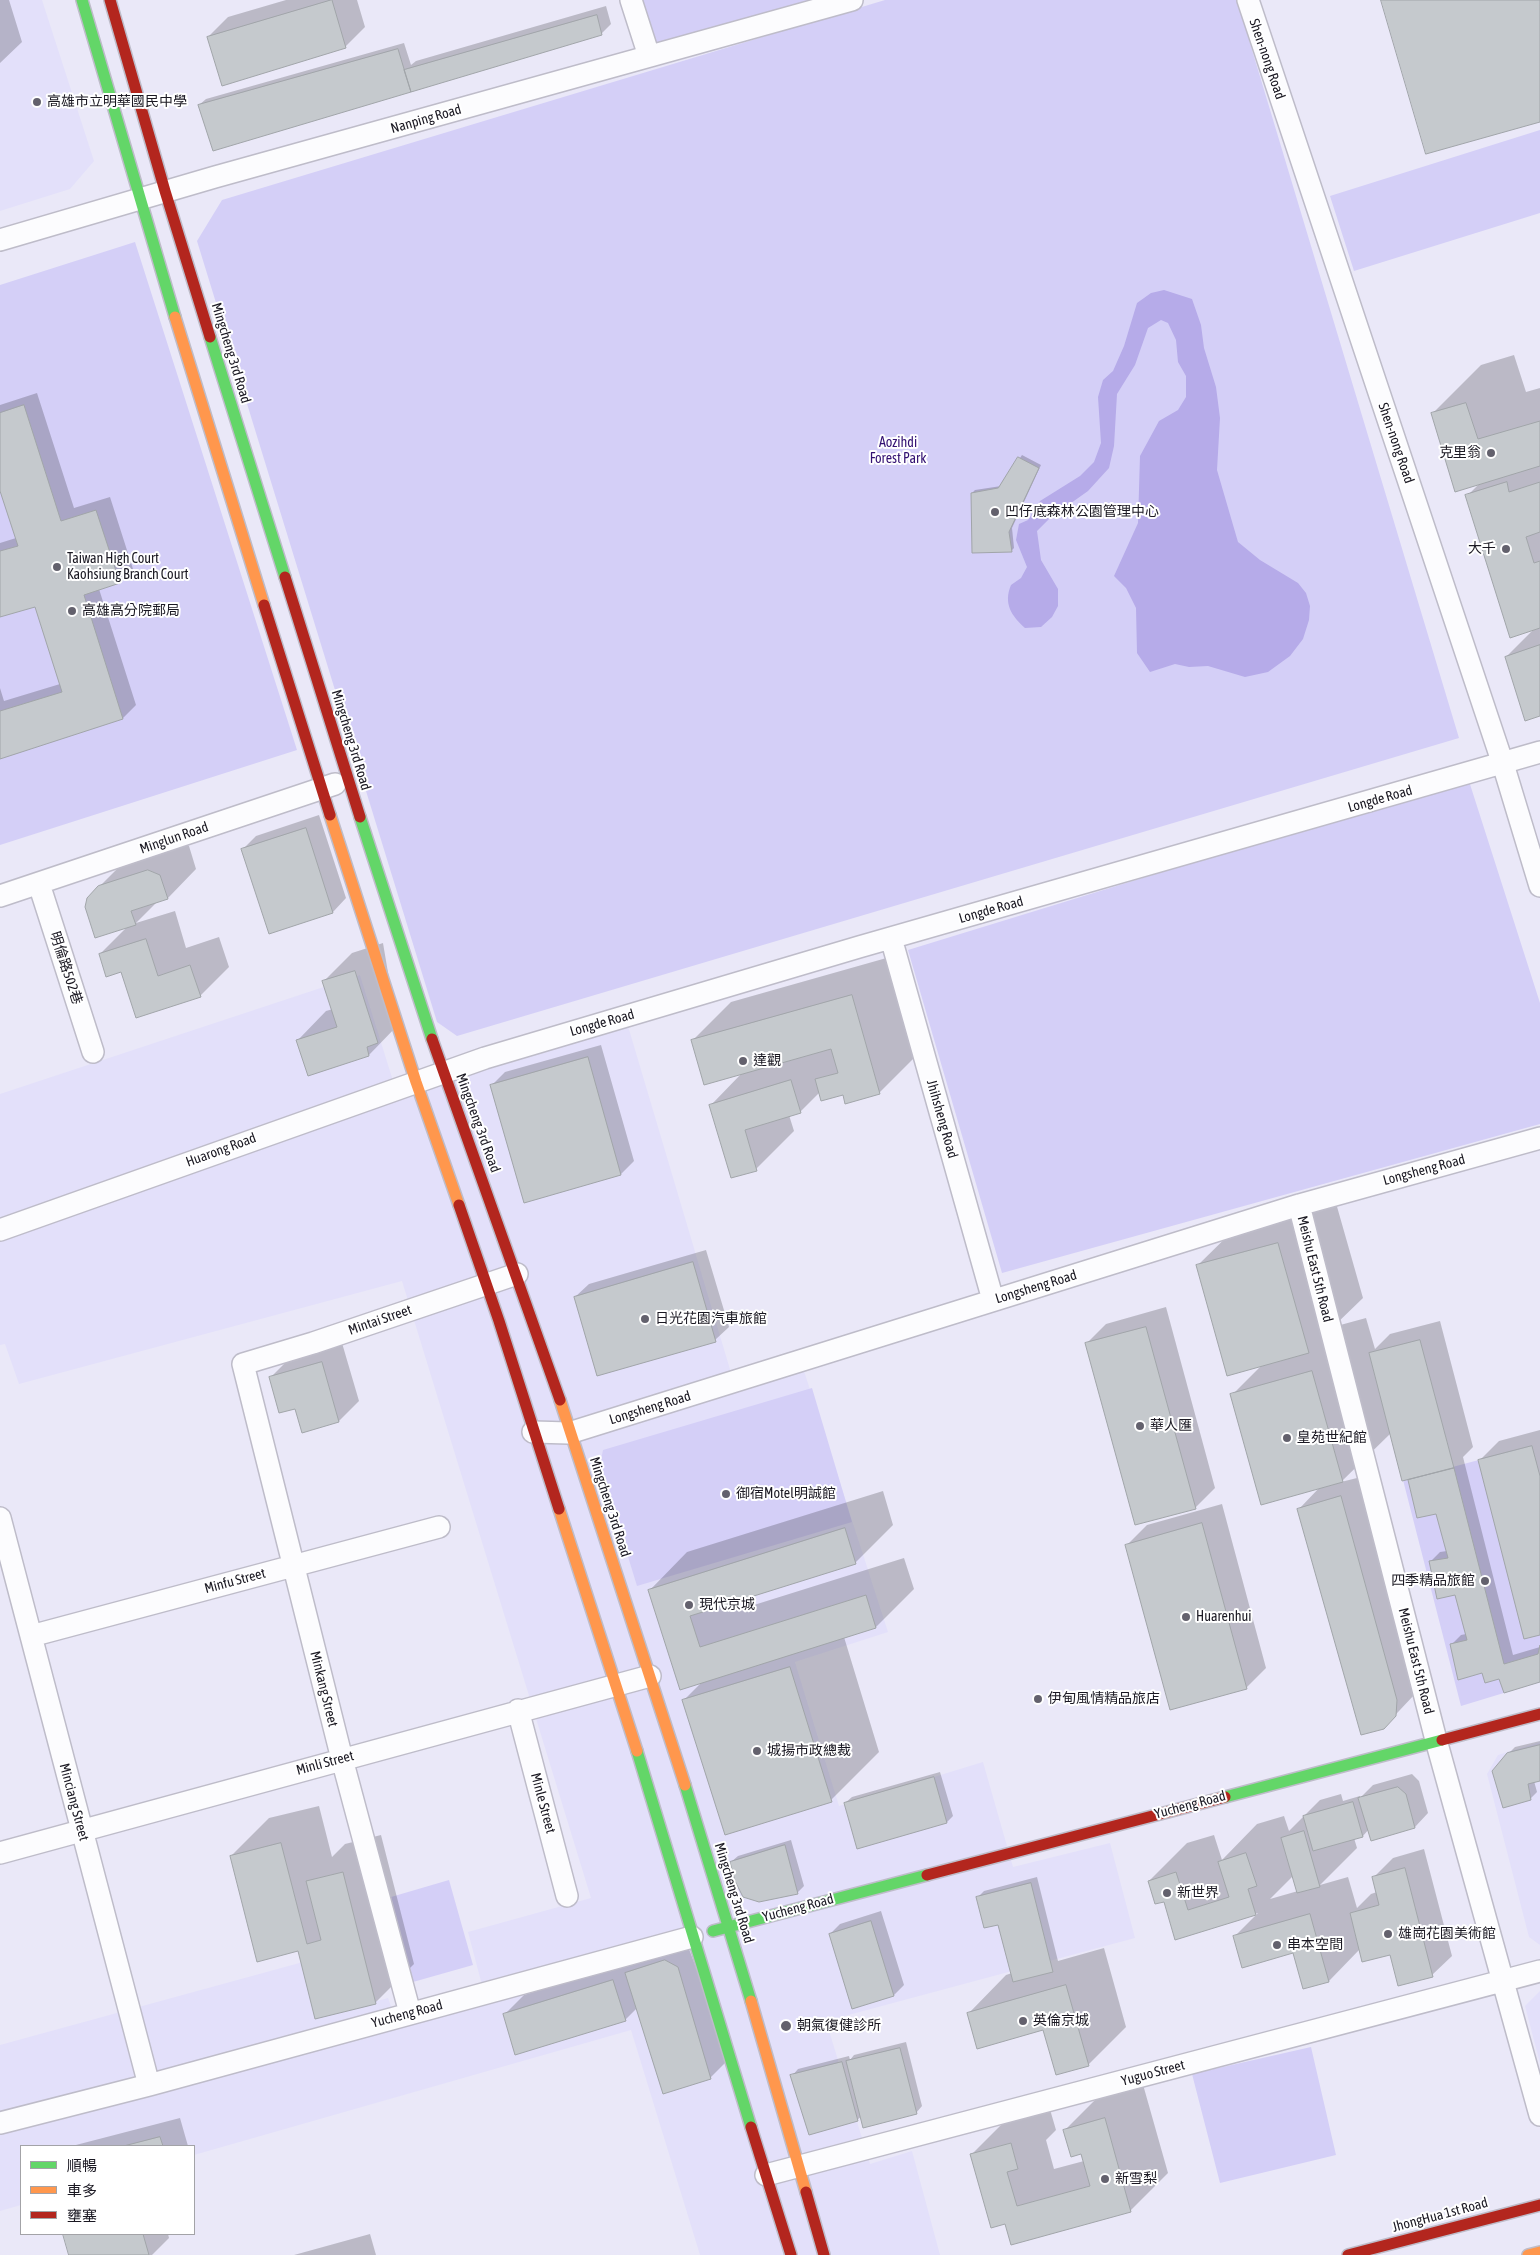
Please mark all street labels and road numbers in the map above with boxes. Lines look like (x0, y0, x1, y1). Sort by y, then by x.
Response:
street label: Shen-nong Road (1245, 16, 1289, 102)
street label: Nanping Road (389, 101, 463, 137)
street label: Mingcheng 3rd Road (208, 301, 254, 405)
street label: Shen-nong Road (1374, 400, 1418, 486)
street label: Mingcheng 3rd Road (328, 688, 374, 792)
street label: Longde Road (1346, 782, 1414, 816)
street label: Minglun Road (138, 818, 210, 858)
street label: Longde Road (957, 893, 1025, 927)
street label: 明倫路502巷 (46, 929, 86, 1007)
street label: Longde Road (568, 1006, 636, 1040)
street label: Mingcheng 3rd Road (452, 1071, 504, 1175)
street label: Jhihsheng Road (923, 1078, 961, 1160)
street label: Huarong Road (184, 1130, 258, 1170)
street label: Longsheng Road (1381, 1151, 1467, 1189)
street label: Meishu East 5th Road (1294, 1214, 1336, 1324)
street label: Longsheng Road (993, 1267, 1079, 1307)
street label: Mintai Street (346, 1301, 414, 1339)
street label: Longsheng Road (607, 1388, 693, 1428)
street label: Mingcheng 3rd Road (586, 1455, 634, 1559)
street label: Minfu Street (203, 1565, 267, 1597)
street label: Meishu East 5th Road (1395, 1606, 1437, 1716)
street label: Minkang Street (306, 1649, 342, 1729)
street label: Minli Street (294, 1747, 356, 1779)
street label: Minciang Street (56, 1761, 92, 1843)
street label: Minle Street (527, 1771, 559, 1835)
street label: Yucheng Road (1153, 1787, 1227, 1823)
street label: Mingcheng 3rd Road (711, 1841, 757, 1945)
street label: Yucheng Road (761, 1890, 835, 1926)
street label: Yucheng Road (370, 1996, 444, 2032)
street label: Yuguo Street (1119, 2056, 1187, 2090)
street label: JhongHua 1st Road (1390, 2194, 1490, 2236)

